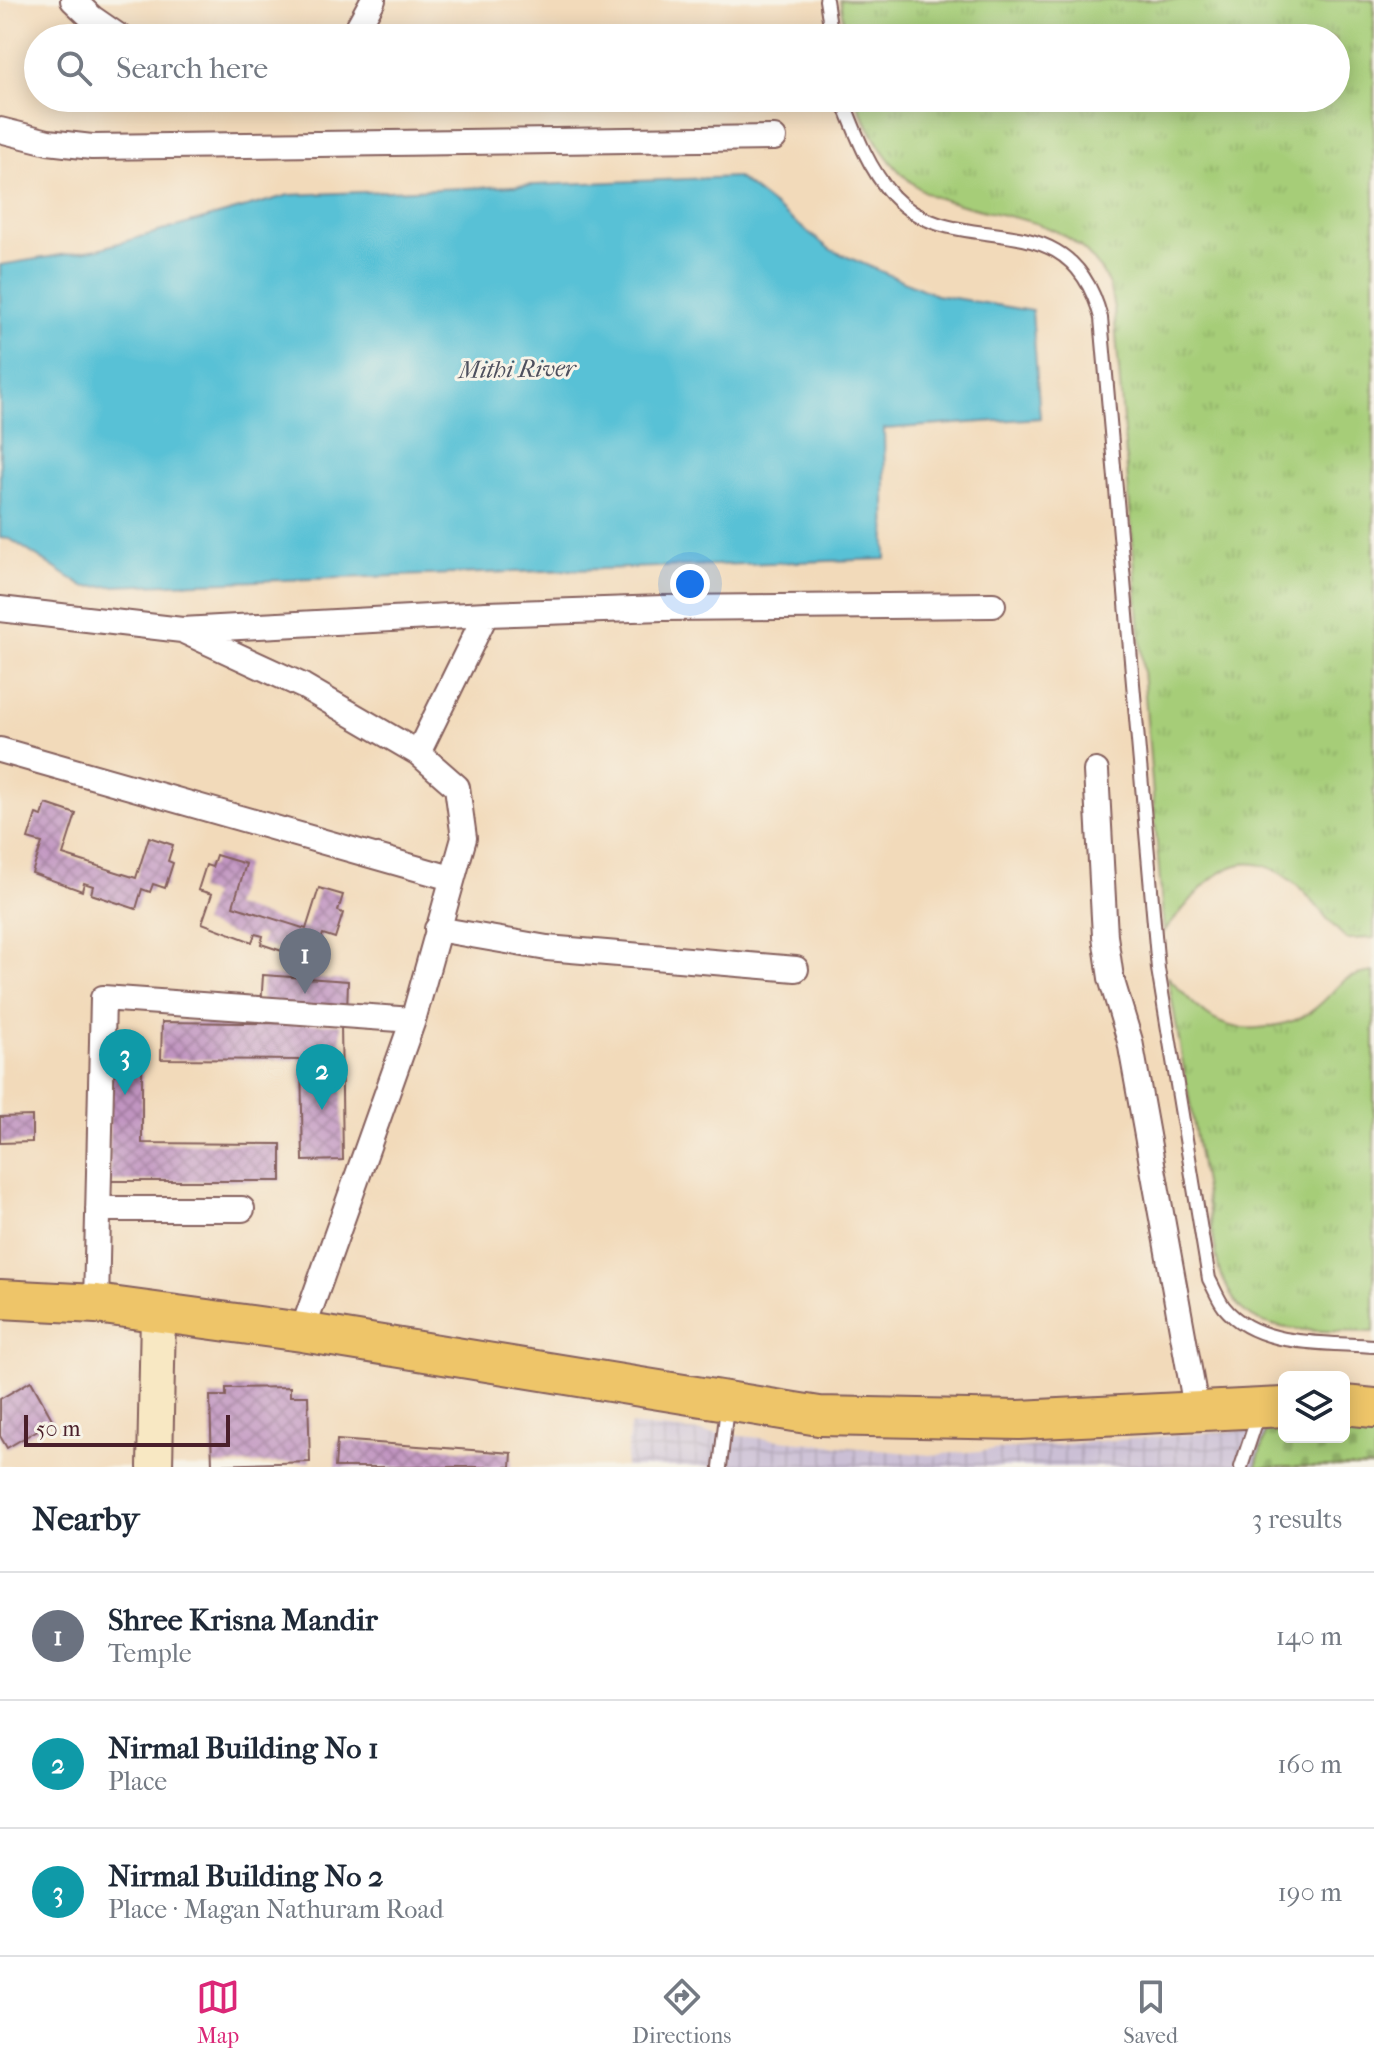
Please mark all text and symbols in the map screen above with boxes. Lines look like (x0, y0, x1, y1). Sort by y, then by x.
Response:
search box (24, 24, 1350, 112)
icon: search (52, 46, 96, 90)
text: Search here (116, 51, 268, 86)
water label: Mithi River (456, 354, 578, 384)
your location (670, 564, 710, 604)
pin: 1 (279, 928, 331, 994)
pin: 3 (99, 1029, 151, 1095)
pin: 2 (296, 1044, 348, 1110)
map controls (1278, 1371, 1350, 1443)
button: layers (1278, 1371, 1350, 1443)
scale bar (24, 1411, 230, 1447)
text: 50 m (36, 1416, 81, 1442)
text: Nearby (32, 1499, 139, 1539)
text: 3 results (1252, 1504, 1342, 1535)
text: Shree Krisna Mandir (108, 1603, 378, 1638)
text: 1 (53, 1621, 63, 1652)
text: 140 m (1276, 1621, 1342, 1652)
text: Temple (108, 1638, 192, 1669)
text: Nirmal Building No 1 (108, 1731, 379, 1766)
text: 2 (51, 1749, 65, 1780)
text: 160 m (1277, 1749, 1342, 1780)
text: Place (108, 1766, 167, 1797)
text: Nirmal Building No 2 (108, 1859, 383, 1894)
text: 3 (53, 1877, 63, 1908)
text: 190 m (1278, 1877, 1342, 1908)
text: Place · Magan Nathuram Road (108, 1894, 444, 1925)
tab: Map (196, 1975, 240, 2049)
tab: Directions (632, 1975, 731, 2049)
tab: Saved (1123, 1975, 1178, 2049)

